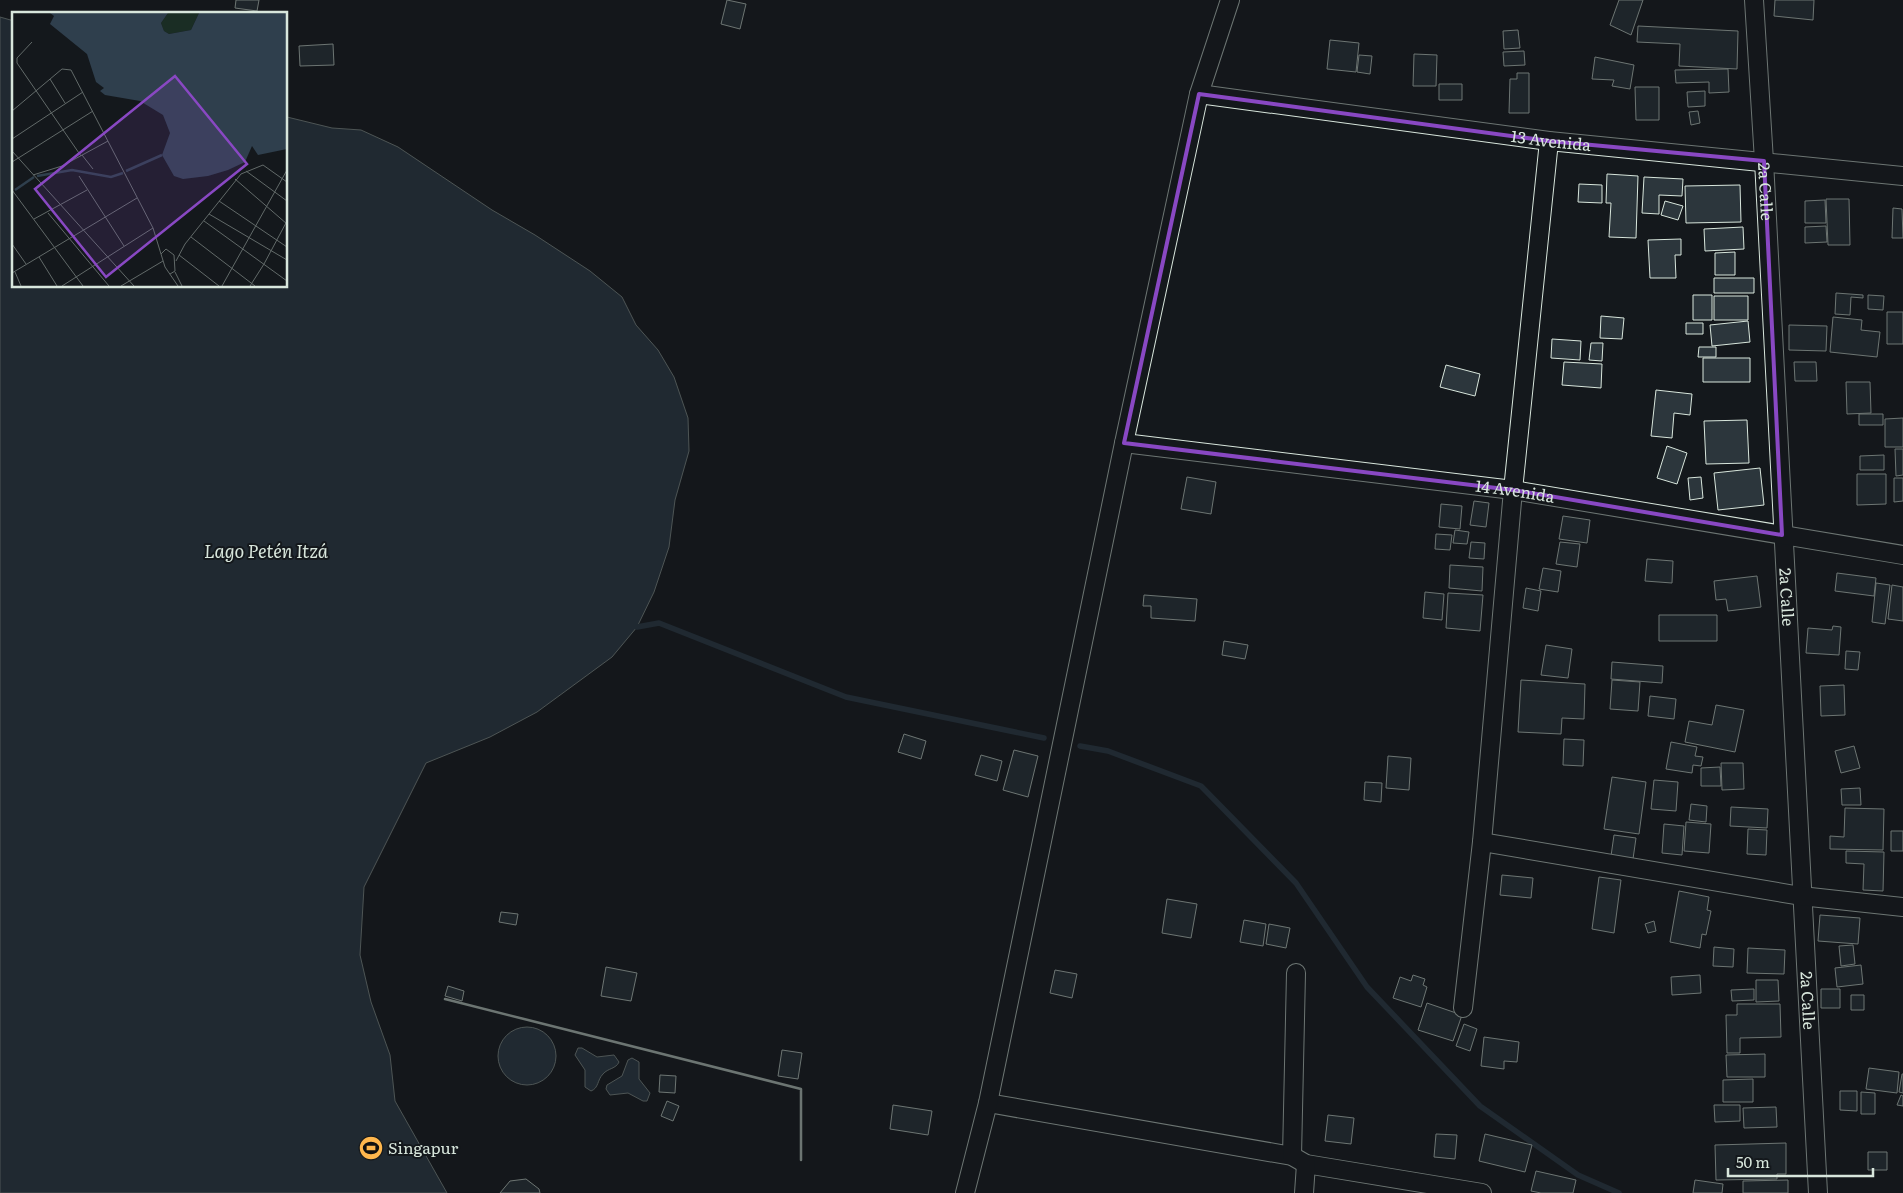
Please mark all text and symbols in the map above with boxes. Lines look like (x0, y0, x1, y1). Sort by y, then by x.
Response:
inset map (12, 12, 288, 288)
street label: 13 Avenida (1510, 123, 1592, 156)
street label: 2a Calle (1753, 162, 1780, 221)
street label: 14 Avenida (1474, 473, 1557, 508)
water label: Lago Petén Itzá (204, 537, 329, 564)
street label: 2a Calle (1774, 567, 1801, 627)
street label: 2a Calle (1795, 971, 1822, 1030)
sports icon: Singapur (358, 1135, 384, 1161)
place label: Singapur (388, 1135, 459, 1159)
scale bar (1728, 1146, 1873, 1178)
text: 50 m (1736, 1150, 1770, 1173)

